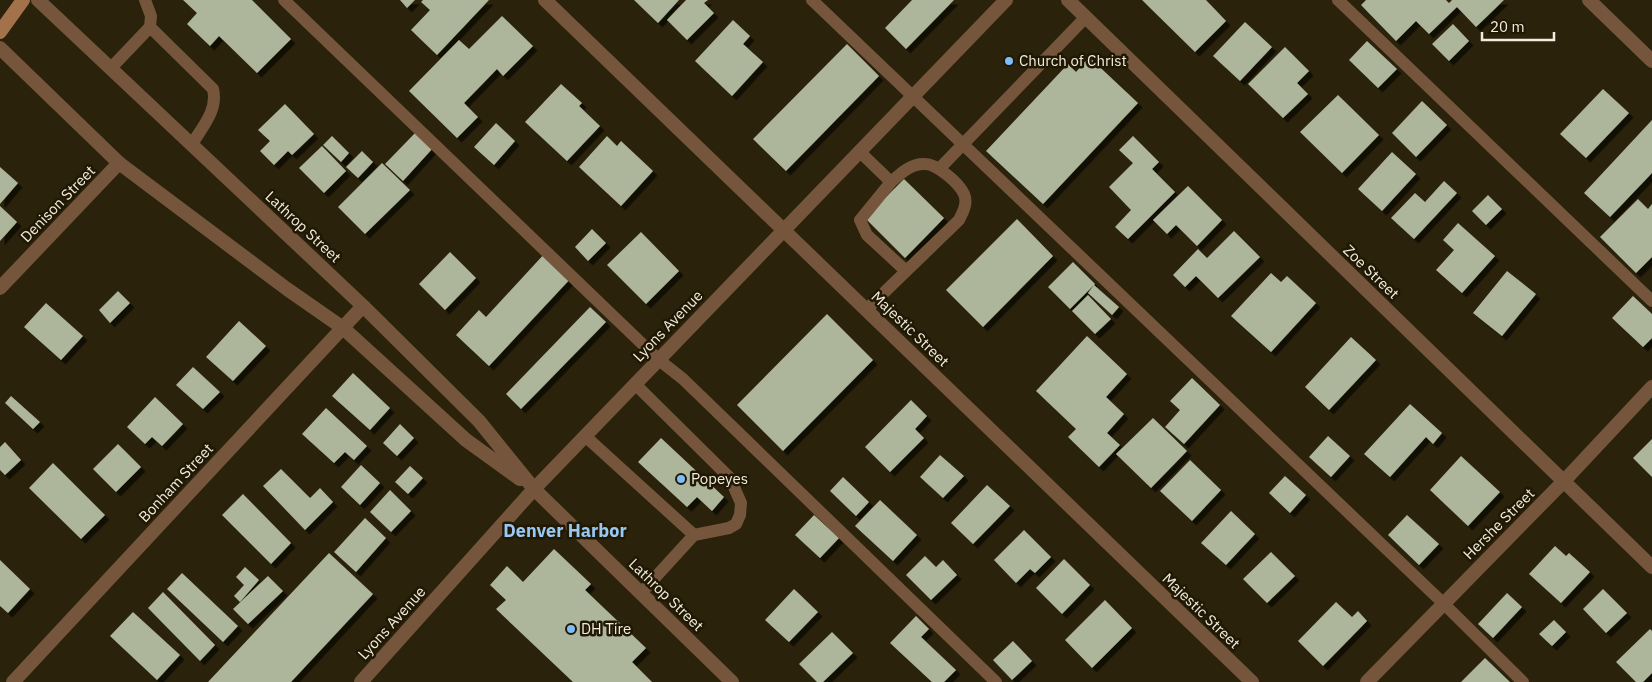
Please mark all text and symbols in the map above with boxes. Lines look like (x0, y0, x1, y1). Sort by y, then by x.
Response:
scale bar (1482, 10, 1554, 42)
text: 20 m (1490, 17, 1525, 36)
place label: Church of Christ (1019, 51, 1127, 70)
marker: Church of Christ (1003, 55, 1015, 67)
street label: Denison Street (16, 161, 99, 246)
street label: Lathrop Street (262, 187, 345, 266)
street label: Zoe Street (1340, 241, 1403, 303)
street label: Lyons Avenue (629, 286, 706, 365)
street label: Majestic Street (868, 287, 953, 370)
street label: Bonham Street (134, 439, 217, 526)
place label: Popeyes (691, 469, 748, 488)
marker: Popeyes (675, 473, 687, 485)
street label: Hershe Street (1459, 484, 1538, 563)
district label: Denver Harbor (503, 519, 627, 542)
street label: Lathrop Street (625, 554, 708, 635)
street label: Majestic Street (1159, 569, 1244, 652)
street label: Lyons Avenue (354, 582, 430, 663)
place label: DH Tire (581, 619, 631, 638)
marker: DH Tire (565, 623, 577, 635)

